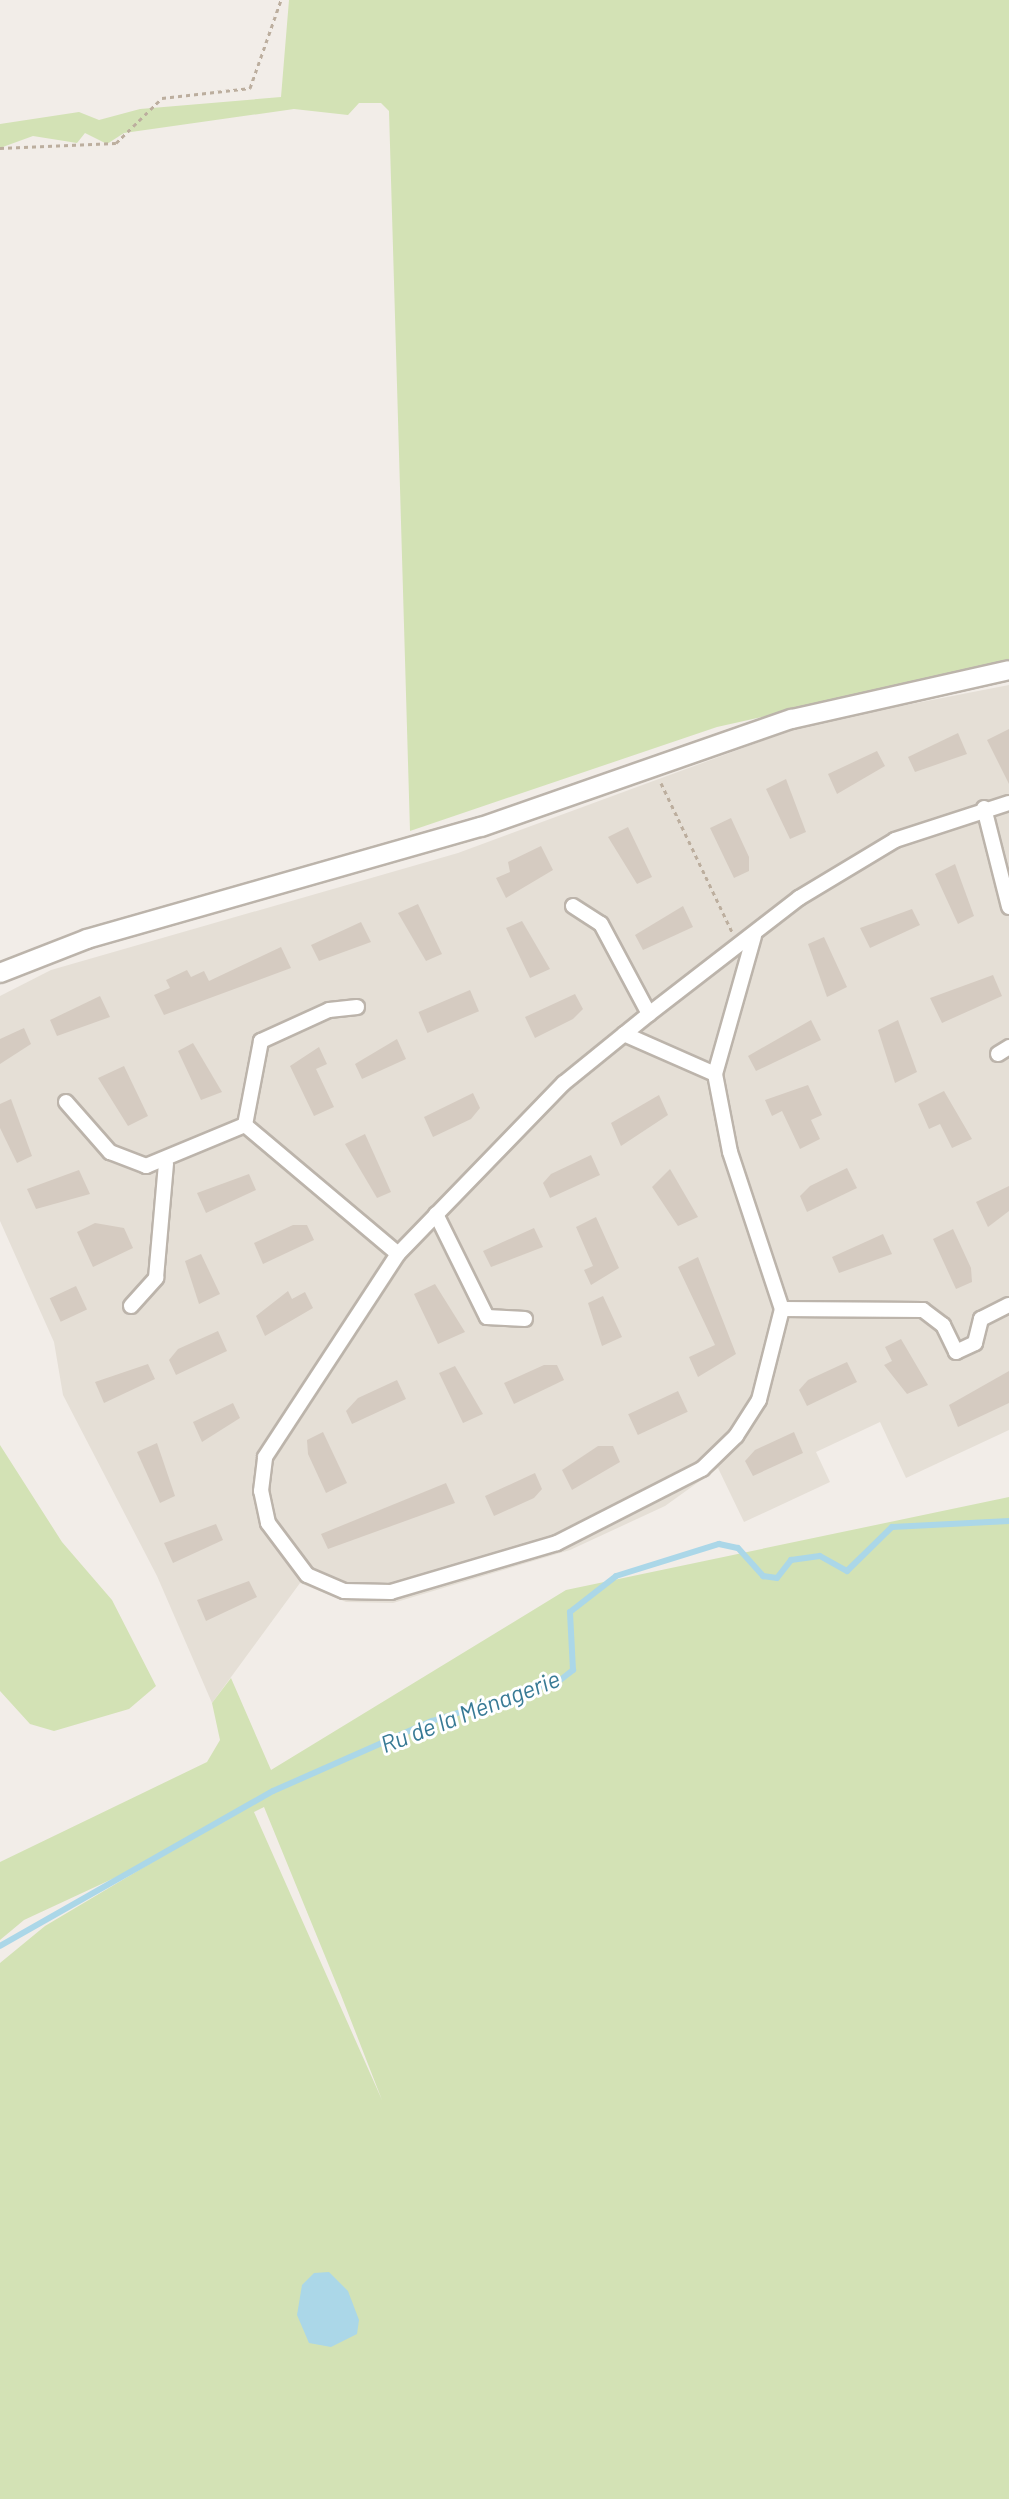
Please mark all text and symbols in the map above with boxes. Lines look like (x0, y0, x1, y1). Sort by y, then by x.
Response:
water label: Ru de la Ménagerie (376, 1664, 564, 1758)

